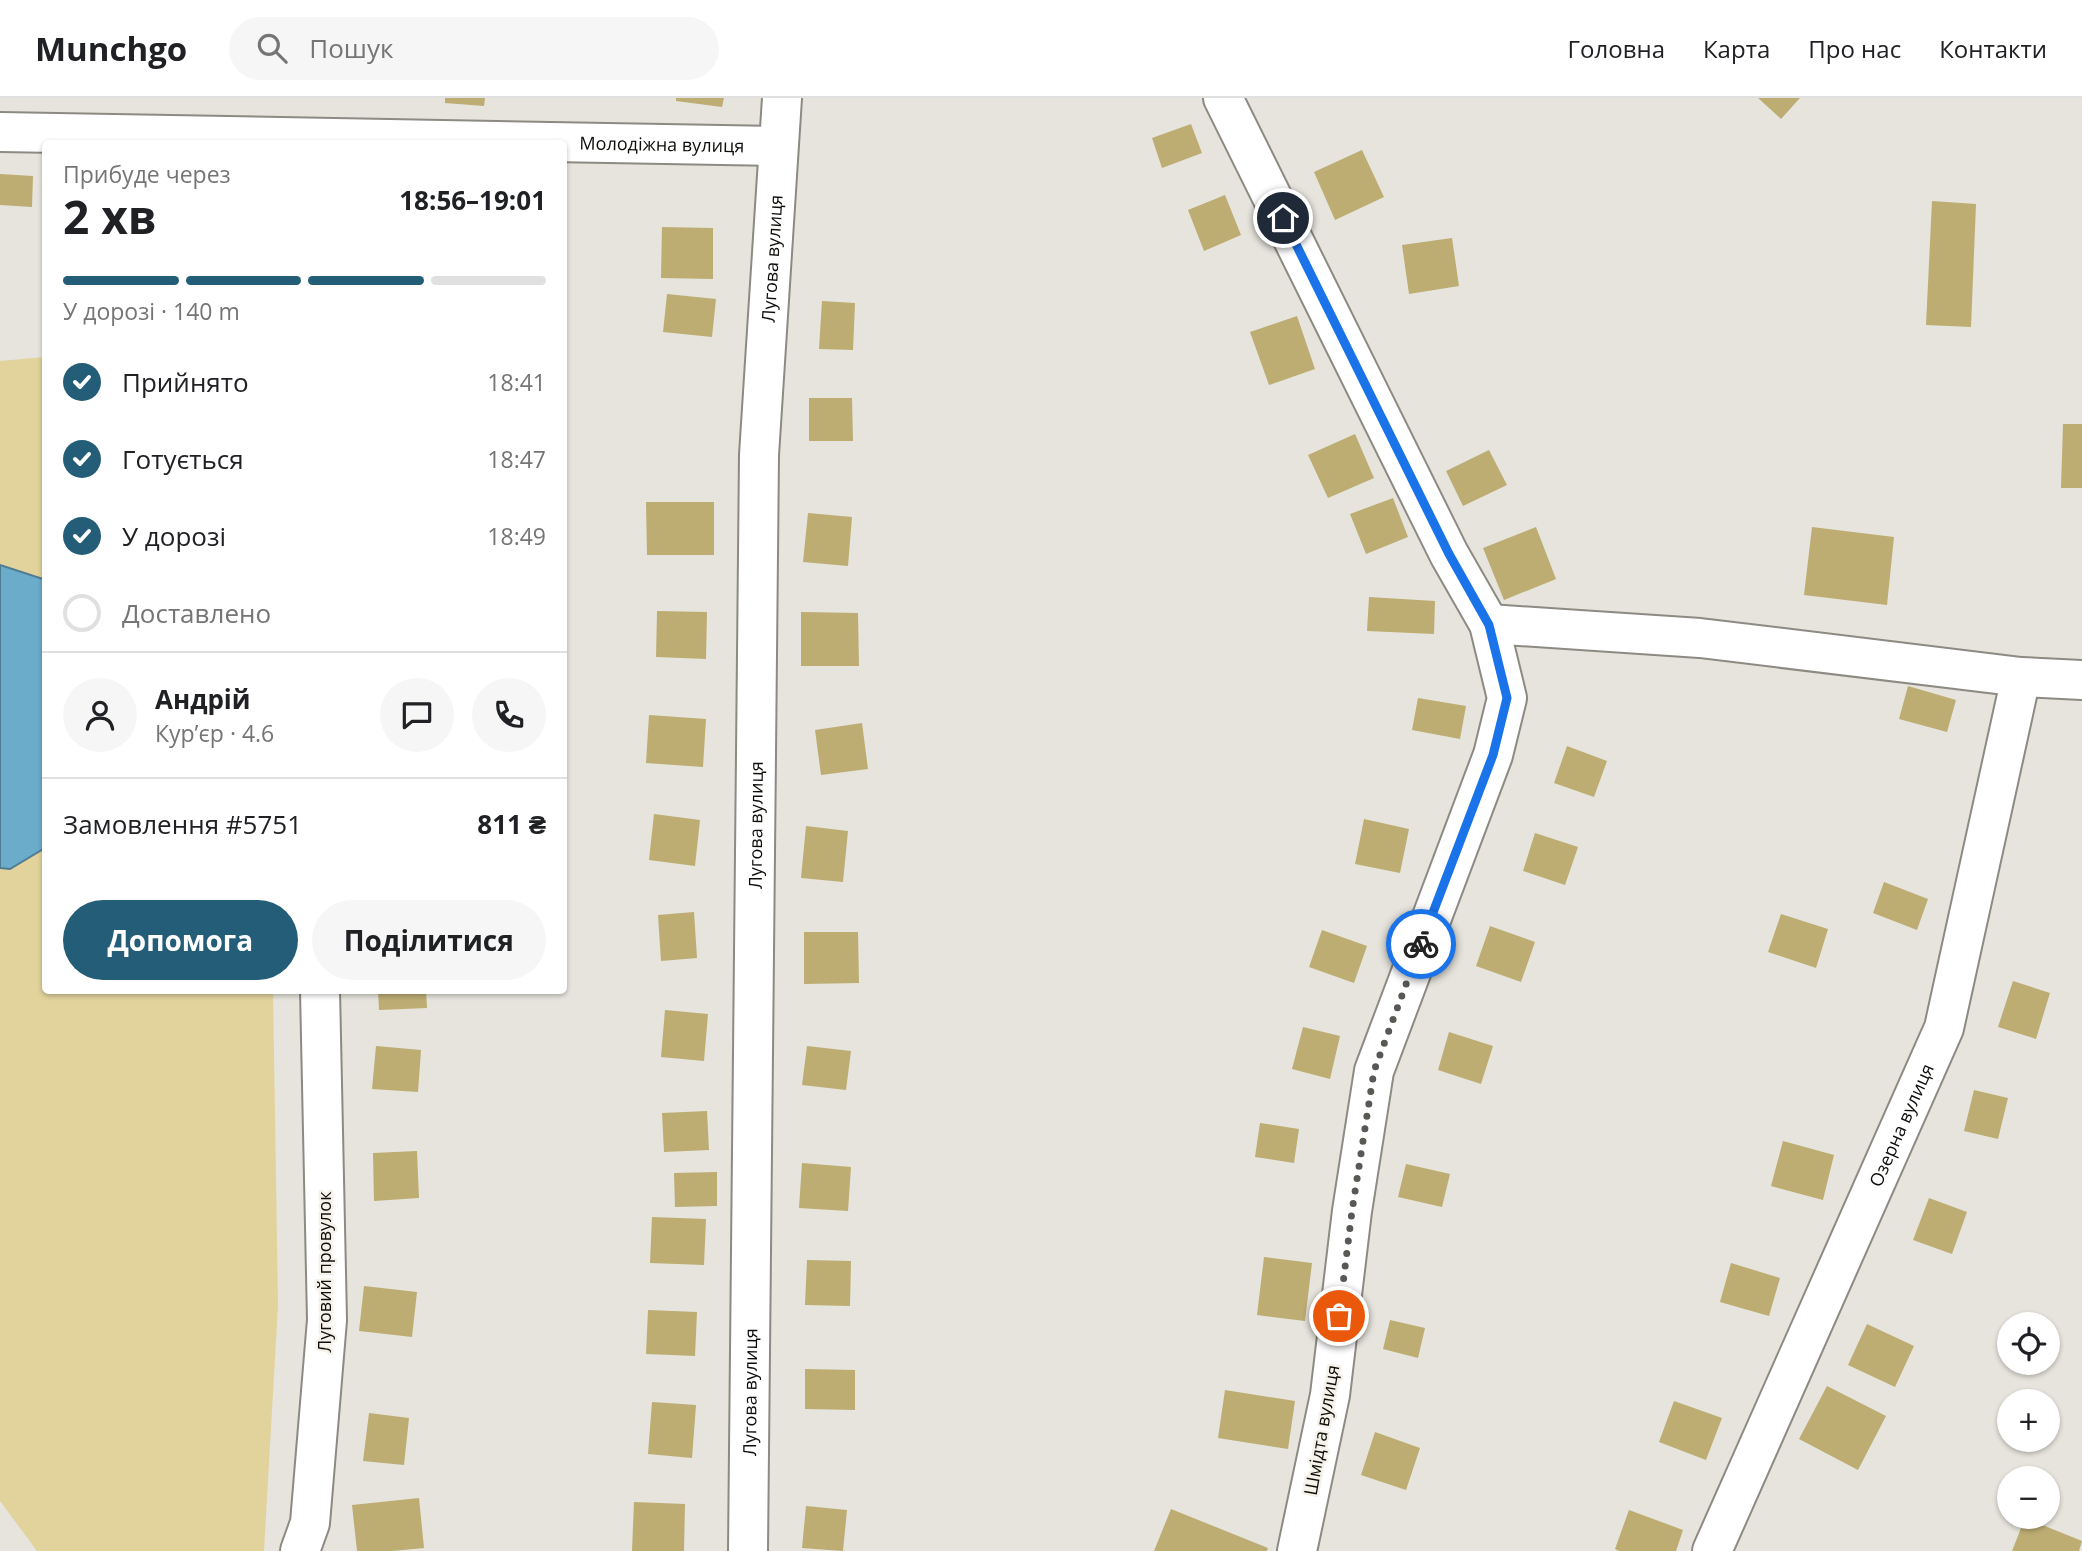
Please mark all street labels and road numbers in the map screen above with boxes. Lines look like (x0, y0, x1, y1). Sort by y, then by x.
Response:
street label: Молодіжна вулиця (579, 130, 744, 157)
street label: Лугова вулиця (756, 194, 788, 323)
street label: Лугова вулиця (743, 761, 768, 889)
street label: Озерна вулиця (1863, 1060, 1939, 1190)
street label: Луговий провулок (312, 1191, 336, 1352)
street label: Лугова вулиця (737, 1328, 762, 1456)
street label: Шмідта вулиця (1298, 1363, 1344, 1497)

